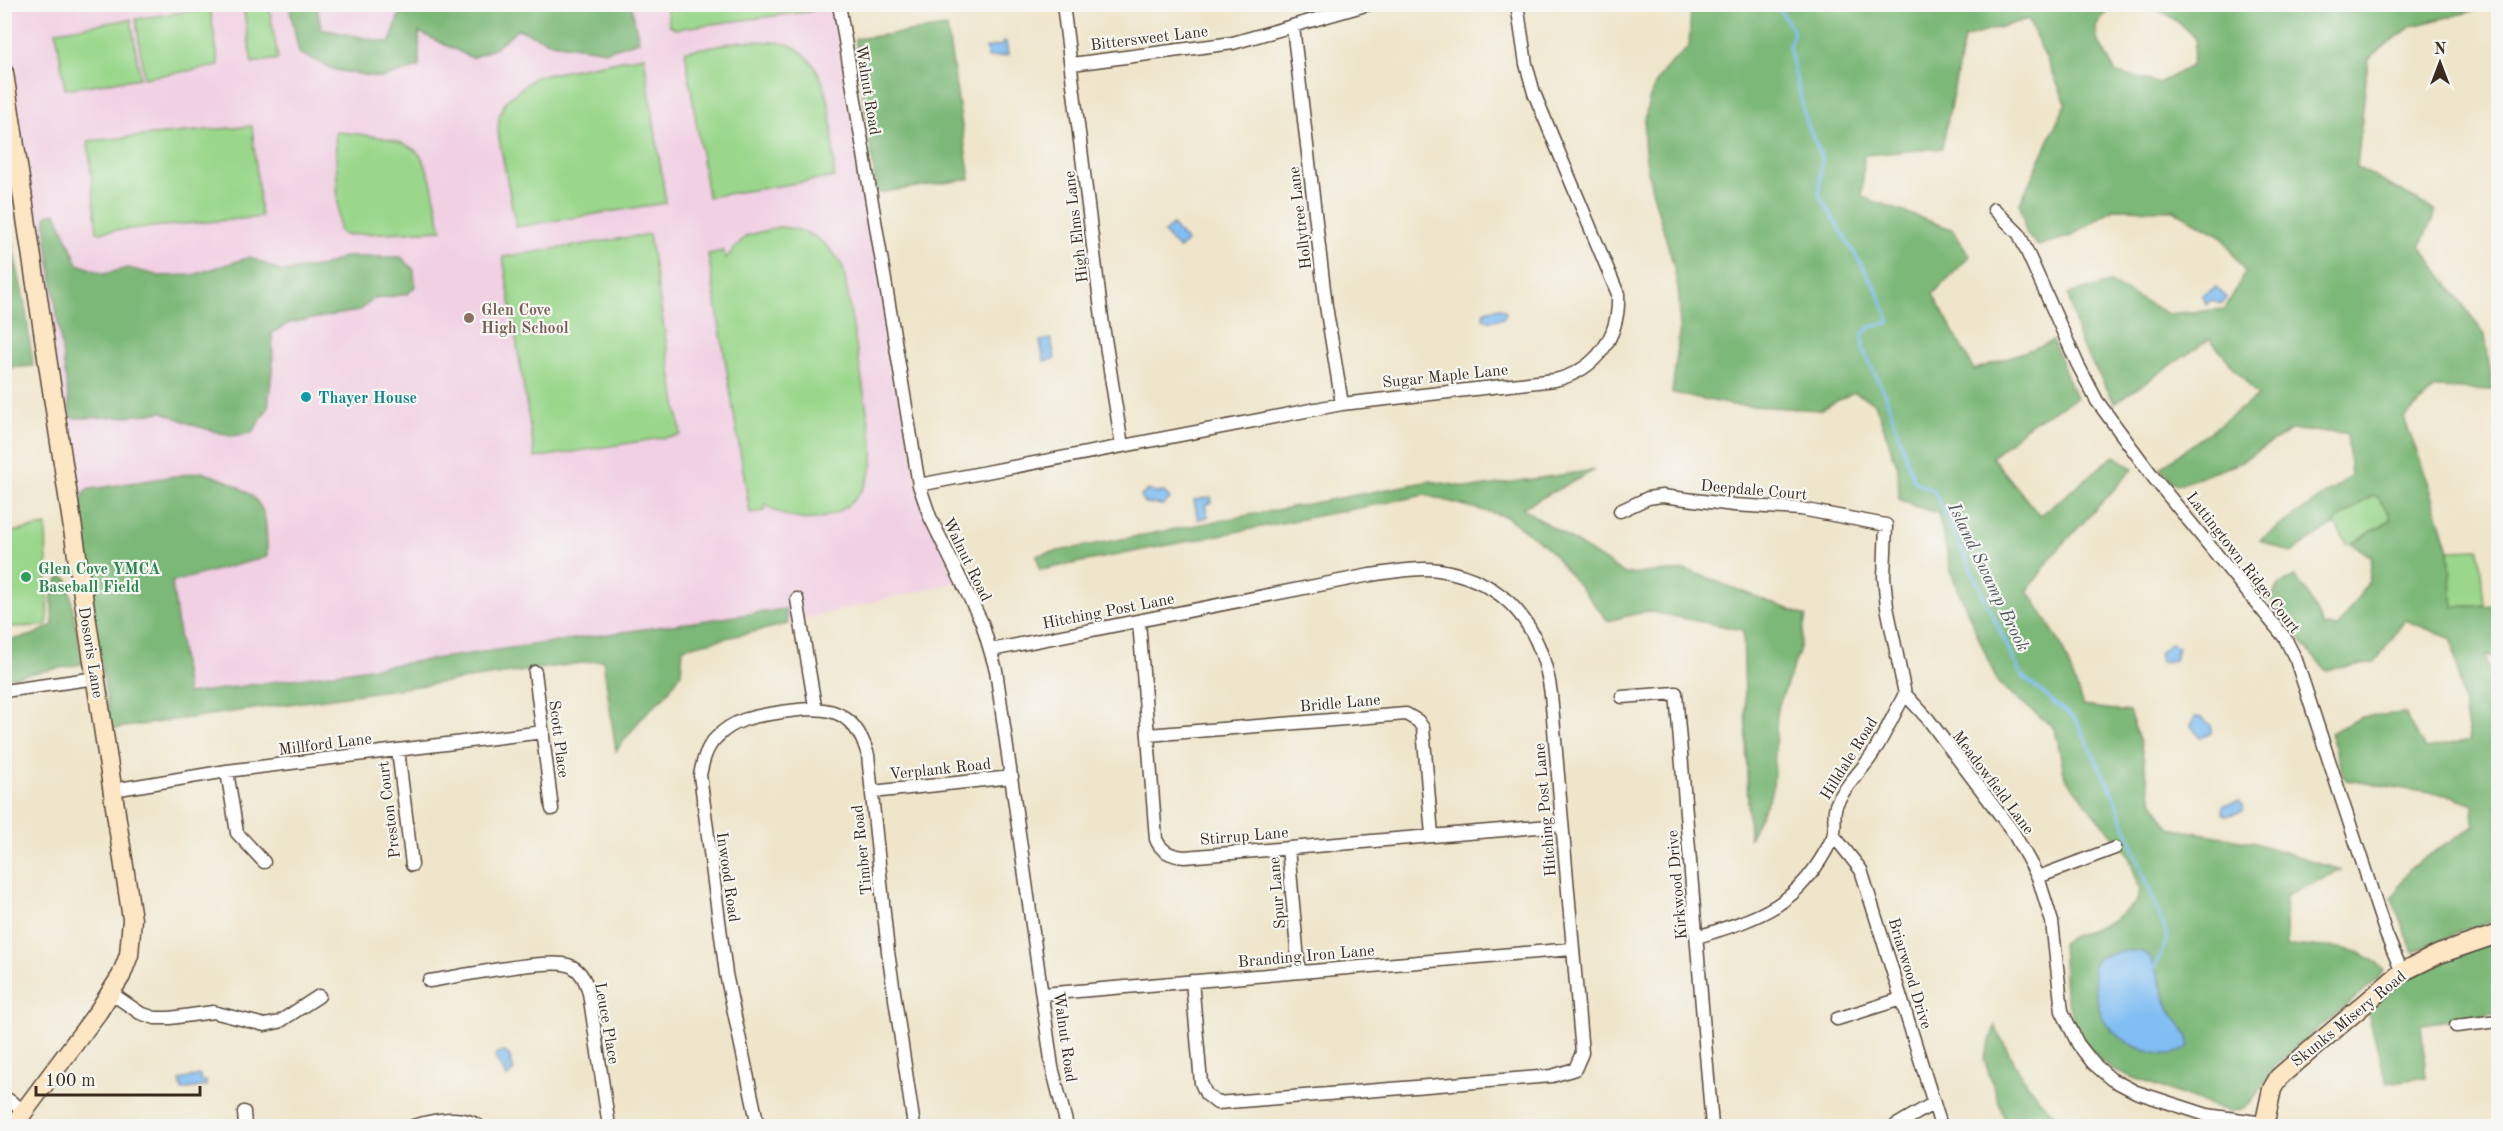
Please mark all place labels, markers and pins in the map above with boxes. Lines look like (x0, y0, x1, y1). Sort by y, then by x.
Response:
place label: Glen Cove High School (481, 303, 569, 337)
marker: Glen Cove High School (462, 311, 476, 325)
marker: Thayer House (299, 390, 313, 404)
place label: Thayer House (318, 391, 417, 407)
place label: Glen Cove YMCA Baseball Field (38, 562, 160, 596)
marker: Glen Cove YMCA Baseball Field (19, 570, 33, 584)

